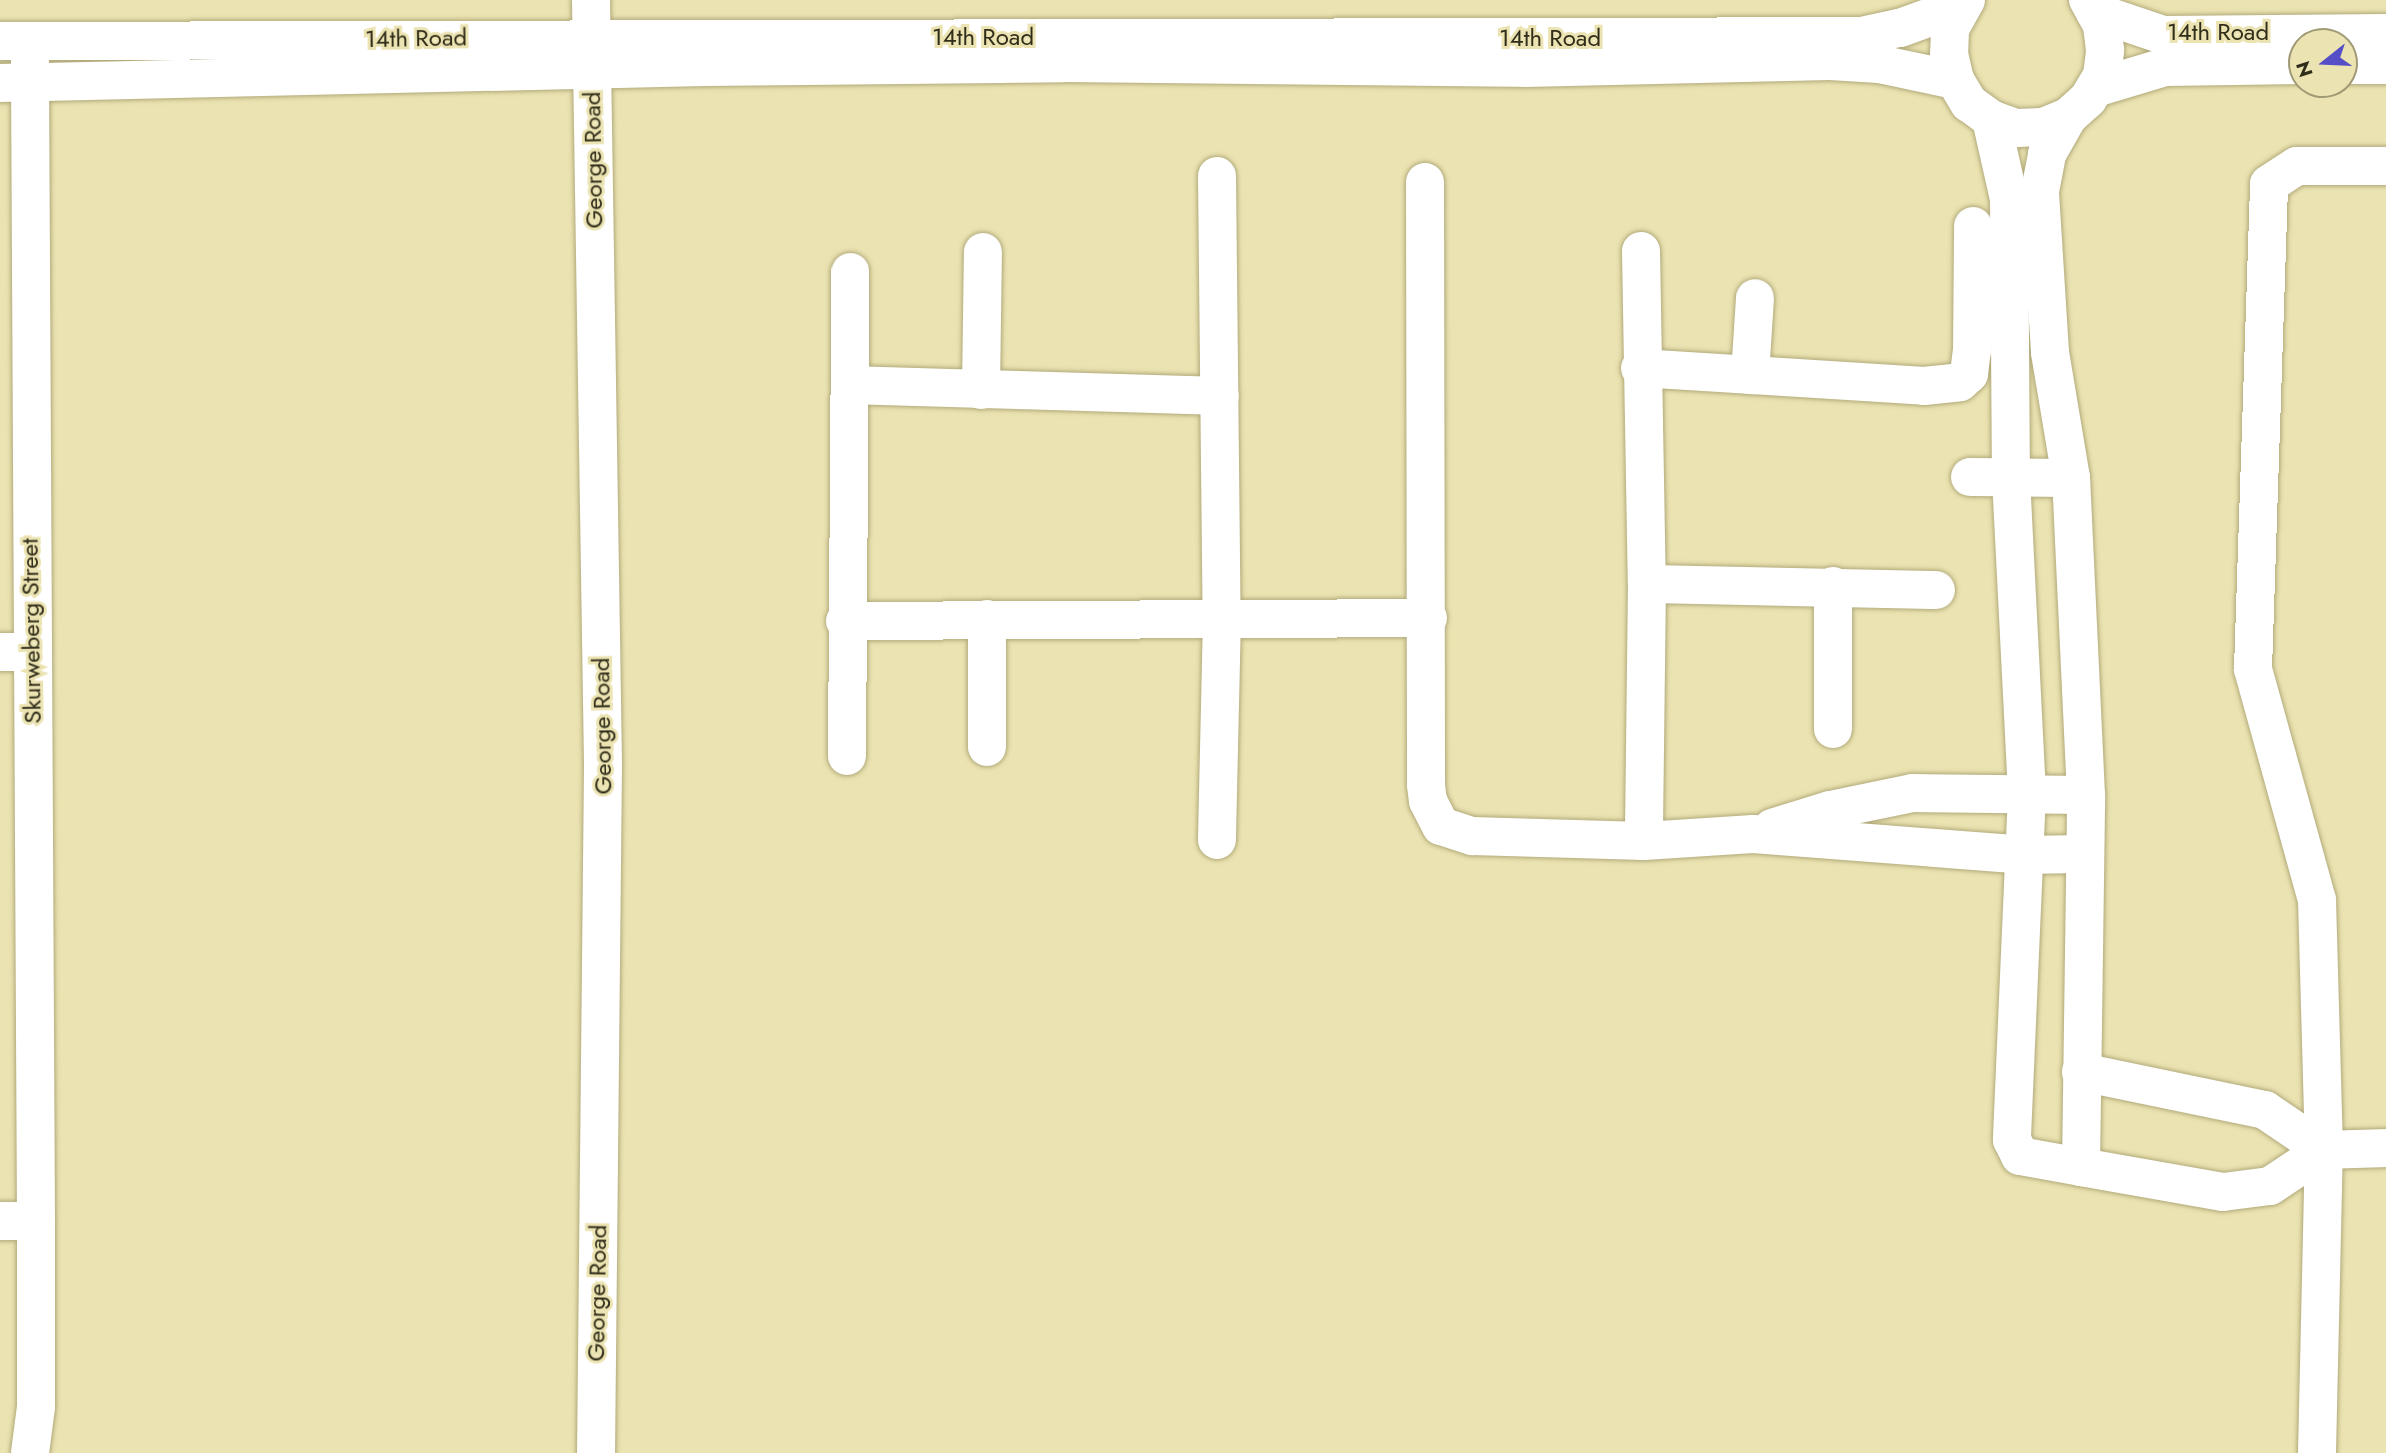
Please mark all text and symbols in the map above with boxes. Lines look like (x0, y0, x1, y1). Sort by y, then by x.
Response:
street label: 14th Road (2167, 18, 2269, 46)
street label: 14th Road (365, 23, 467, 53)
street label: 14th Road (932, 23, 1034, 51)
street label: 14th Road (1499, 24, 1601, 52)
north arrow (2288, 28, 2358, 98)
text: N (2289, 58, 2320, 80)
street label: George Road (577, 91, 609, 229)
street label: Skurweberg Street (15, 538, 47, 724)
street label: George Road (586, 657, 618, 795)
street label: George Road (581, 1224, 613, 1362)

